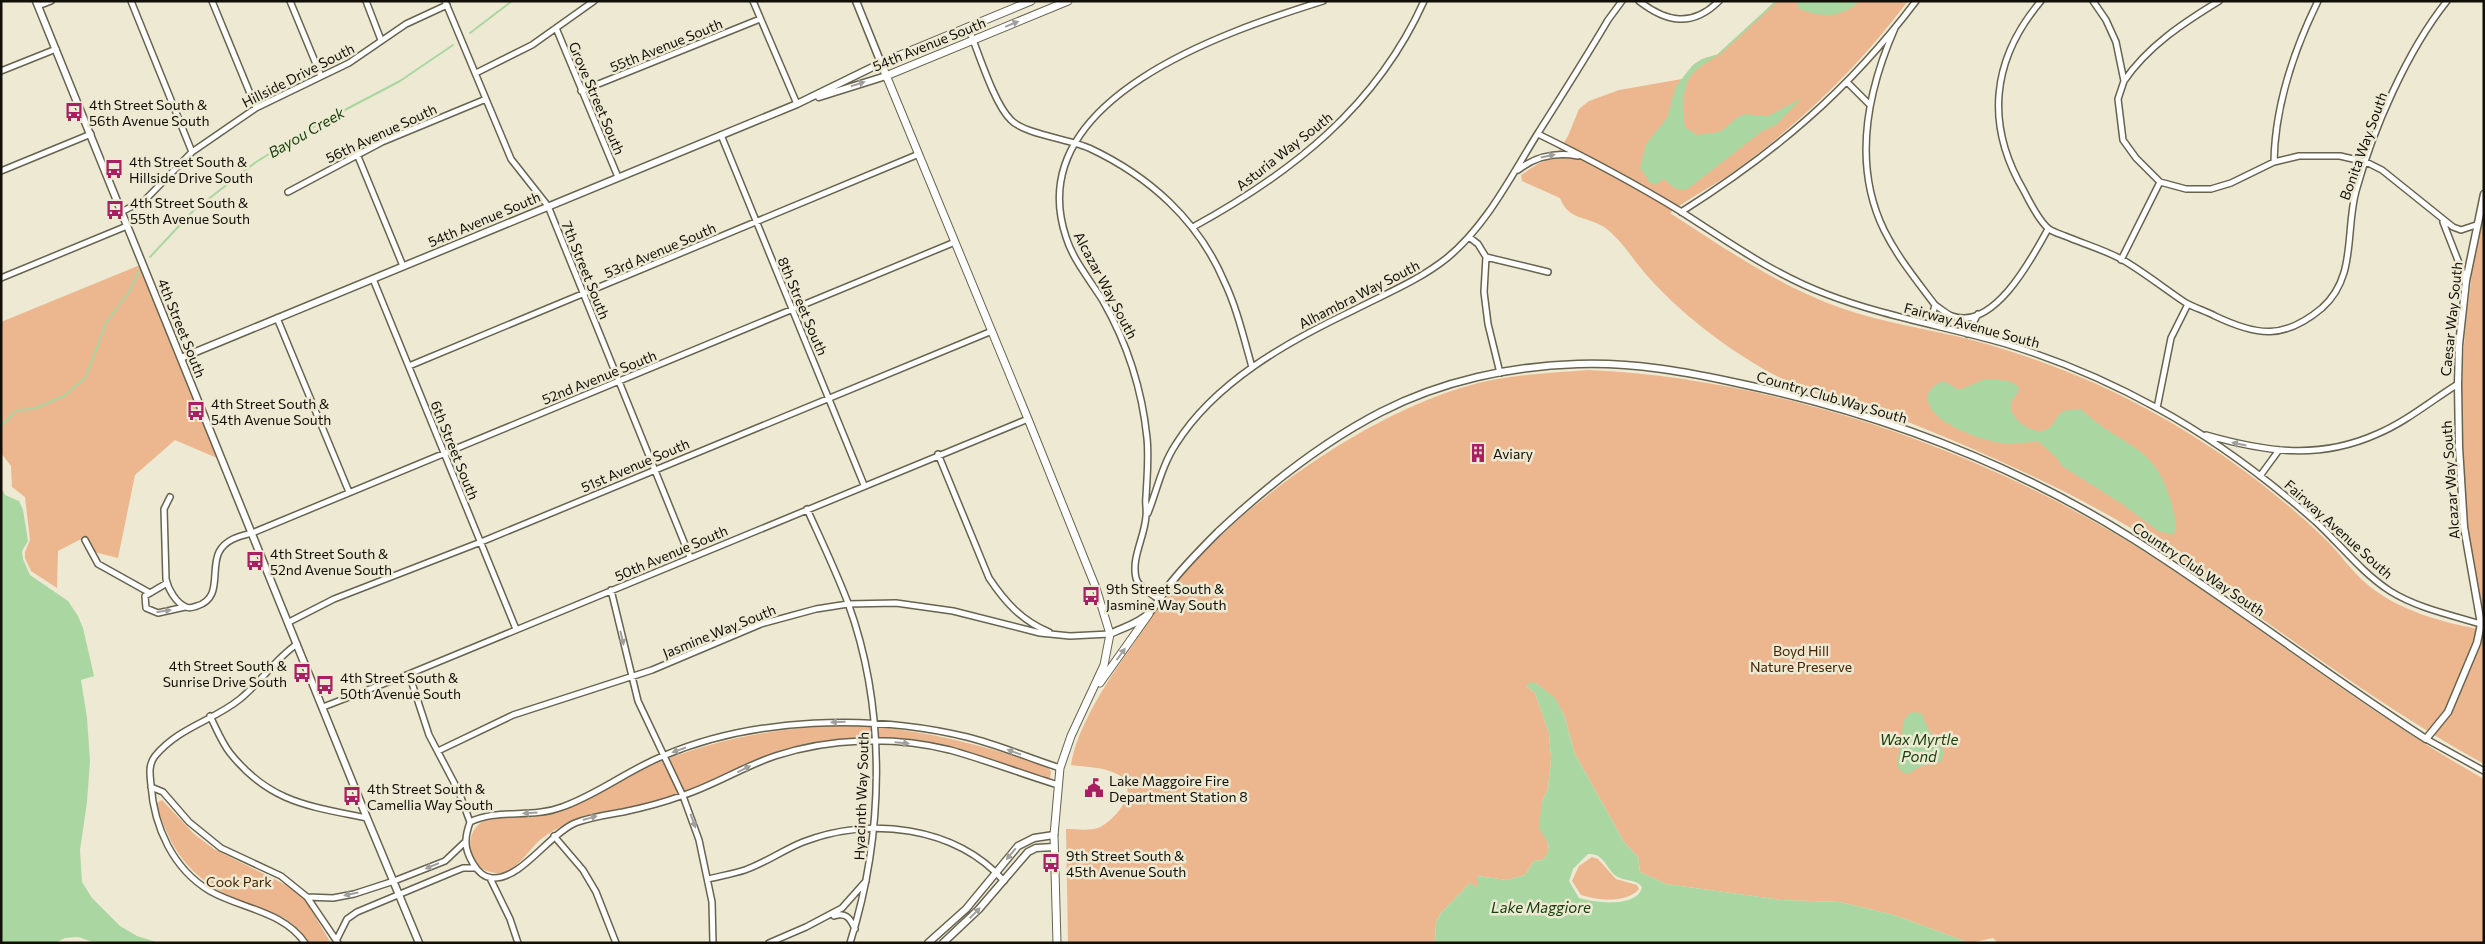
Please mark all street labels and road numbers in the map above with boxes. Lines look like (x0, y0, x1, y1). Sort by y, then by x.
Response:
street label: 54th Avenue South (870, 14, 988, 74)
street label: 55th Avenue South (607, 15, 725, 75)
street label: Hillside Drive South (239, 39, 357, 111)
street label: Grove Street South (566, 39, 628, 157)
street label: Bonita Way South (2336, 90, 2390, 202)
street label: 56th Avenue South (323, 100, 439, 166)
street label: Asturia Way South (1232, 108, 1336, 194)
street label: 54th Avenue South (425, 188, 543, 250)
street label: 7th Street South (559, 218, 613, 322)
street label: 53rd Avenue South (602, 219, 718, 281)
street label: Alcazar Way South (1071, 229, 1141, 341)
street label: 8th Street South (775, 254, 831, 358)
street label: Alhambra Way South (1296, 256, 1422, 332)
street label: Caesar Way South (2437, 261, 2465, 377)
street label: 4th Street South (154, 276, 210, 380)
street label: Fairway Avenue South (1902, 299, 2042, 351)
street label: 52nd Avenue South (539, 346, 659, 408)
street label: Country Club Way South (1755, 367, 1909, 427)
street label: 6th Street South (427, 398, 483, 502)
street label: Alcazar Way South (2437, 420, 2463, 540)
street label: 51st Avenue South (578, 434, 692, 496)
street label: Fairway Avenue South (2281, 476, 2397, 582)
street label: Country Club Way South (2130, 518, 2268, 620)
street label: 50th Avenue South (612, 522, 730, 584)
street label: Jasmine Way South (660, 601, 778, 661)
street label: Hyacinth Way South (850, 731, 872, 861)

